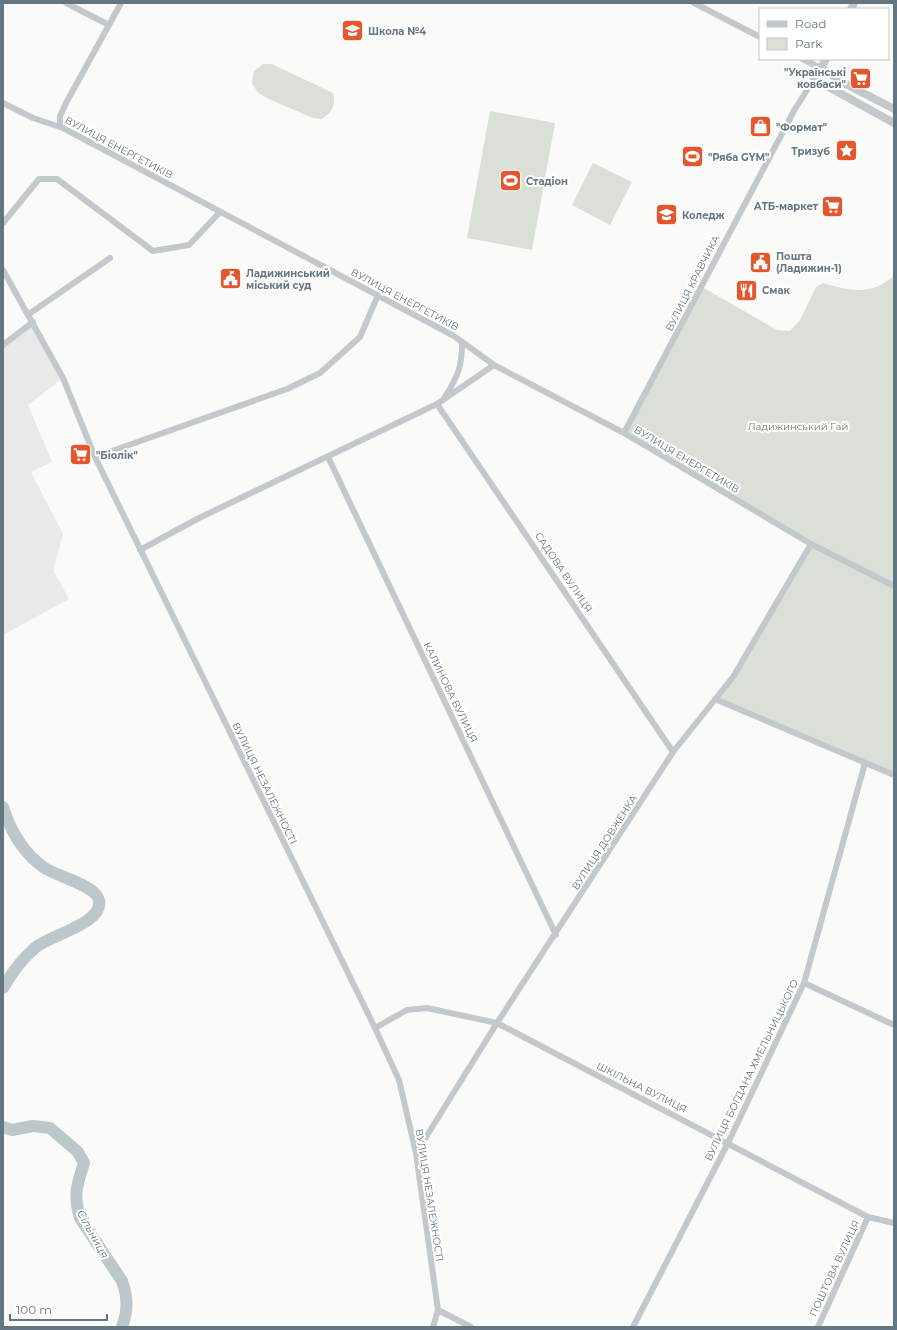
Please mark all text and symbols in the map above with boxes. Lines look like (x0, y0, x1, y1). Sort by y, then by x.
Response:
legend (759, 8, 889, 60)
text: Road (795, 16, 826, 31)
school or university icon: Школа №4 (340, 18, 366, 44)
place label: Школа №4 (368, 25, 426, 38)
text: Park (795, 36, 823, 51)
supermarket icon: "Українські ковбаси" (848, 65, 874, 91)
place label: "Українські ковбаси" (784, 66, 846, 91)
street label: ВУЛИЦЯ ЕНЕРГЕТИКІВ (63, 113, 175, 181)
shop icon: "Формат" (748, 114, 774, 140)
place label: "Формат" (776, 121, 827, 134)
place icon: Тризуб (833, 138, 859, 164)
sports icon: "Ряба GYM" (679, 144, 705, 170)
place label: Тризуб (791, 145, 830, 158)
place label: "Ряба GYM" (708, 151, 769, 164)
sports icon: Стадіон (498, 168, 524, 194)
place label: Стадіон (526, 175, 568, 188)
supermarket icon: АТБ-маркет (820, 193, 846, 219)
place label: АТБ-маркет (754, 200, 819, 213)
school or university icon: Коледж (653, 202, 679, 228)
place label: Коледж (682, 209, 726, 222)
street label: ВУЛИЦЯ КРАВЧИКА (663, 232, 723, 333)
public building icon: Пошта (Ладижин-1) (747, 249, 773, 275)
place label: Пошта (Ладижин-1) (776, 250, 842, 275)
street label: ВУЛИЦЯ ЕНЕРГЕТИКІВ (349, 265, 461, 333)
public building icon: Ладижинський міський суд (218, 266, 244, 292)
place label: Ладижинський міський суд (246, 267, 330, 292)
restaurant icon: Смак (733, 277, 759, 303)
place label: Смак (762, 284, 790, 297)
park label: Ладижинський Гай (748, 420, 848, 433)
street label: ВУЛИЦЯ ЕНЕРГЕТИКІВ (632, 423, 742, 496)
supermarket icon: "Біолік" (68, 442, 94, 468)
place label: "Біолік" (96, 449, 138, 462)
street label: САДОВА ВУЛИЦЯ (532, 530, 595, 615)
street label: КАЛИНОВА ВУЛИЦЯ (421, 640, 481, 745)
street label: ВУЛИЦЯ НЕЗАЛЕЖНОСТІ (229, 720, 300, 846)
street label: ВУЛИЦЯ ДОВЖЕНКА (569, 792, 640, 892)
street label: ВУЛИЦЯ БОГДАНА ХМЕЛЬНИЦЬКОГО (702, 977, 801, 1163)
street label: ШКІЛЬНА ВУЛИЦЯ (594, 1059, 689, 1116)
street label: ВУЛИЦЯ НЕЗАЛЕЖНОСТІ (413, 1128, 446, 1262)
water label: Сільниця (74, 1207, 112, 1261)
street label: ПОШТОВА ВУЛИЦЯ (806, 1218, 863, 1319)
scale bar (10, 1296, 107, 1322)
text: 100 m (16, 1302, 52, 1317)

